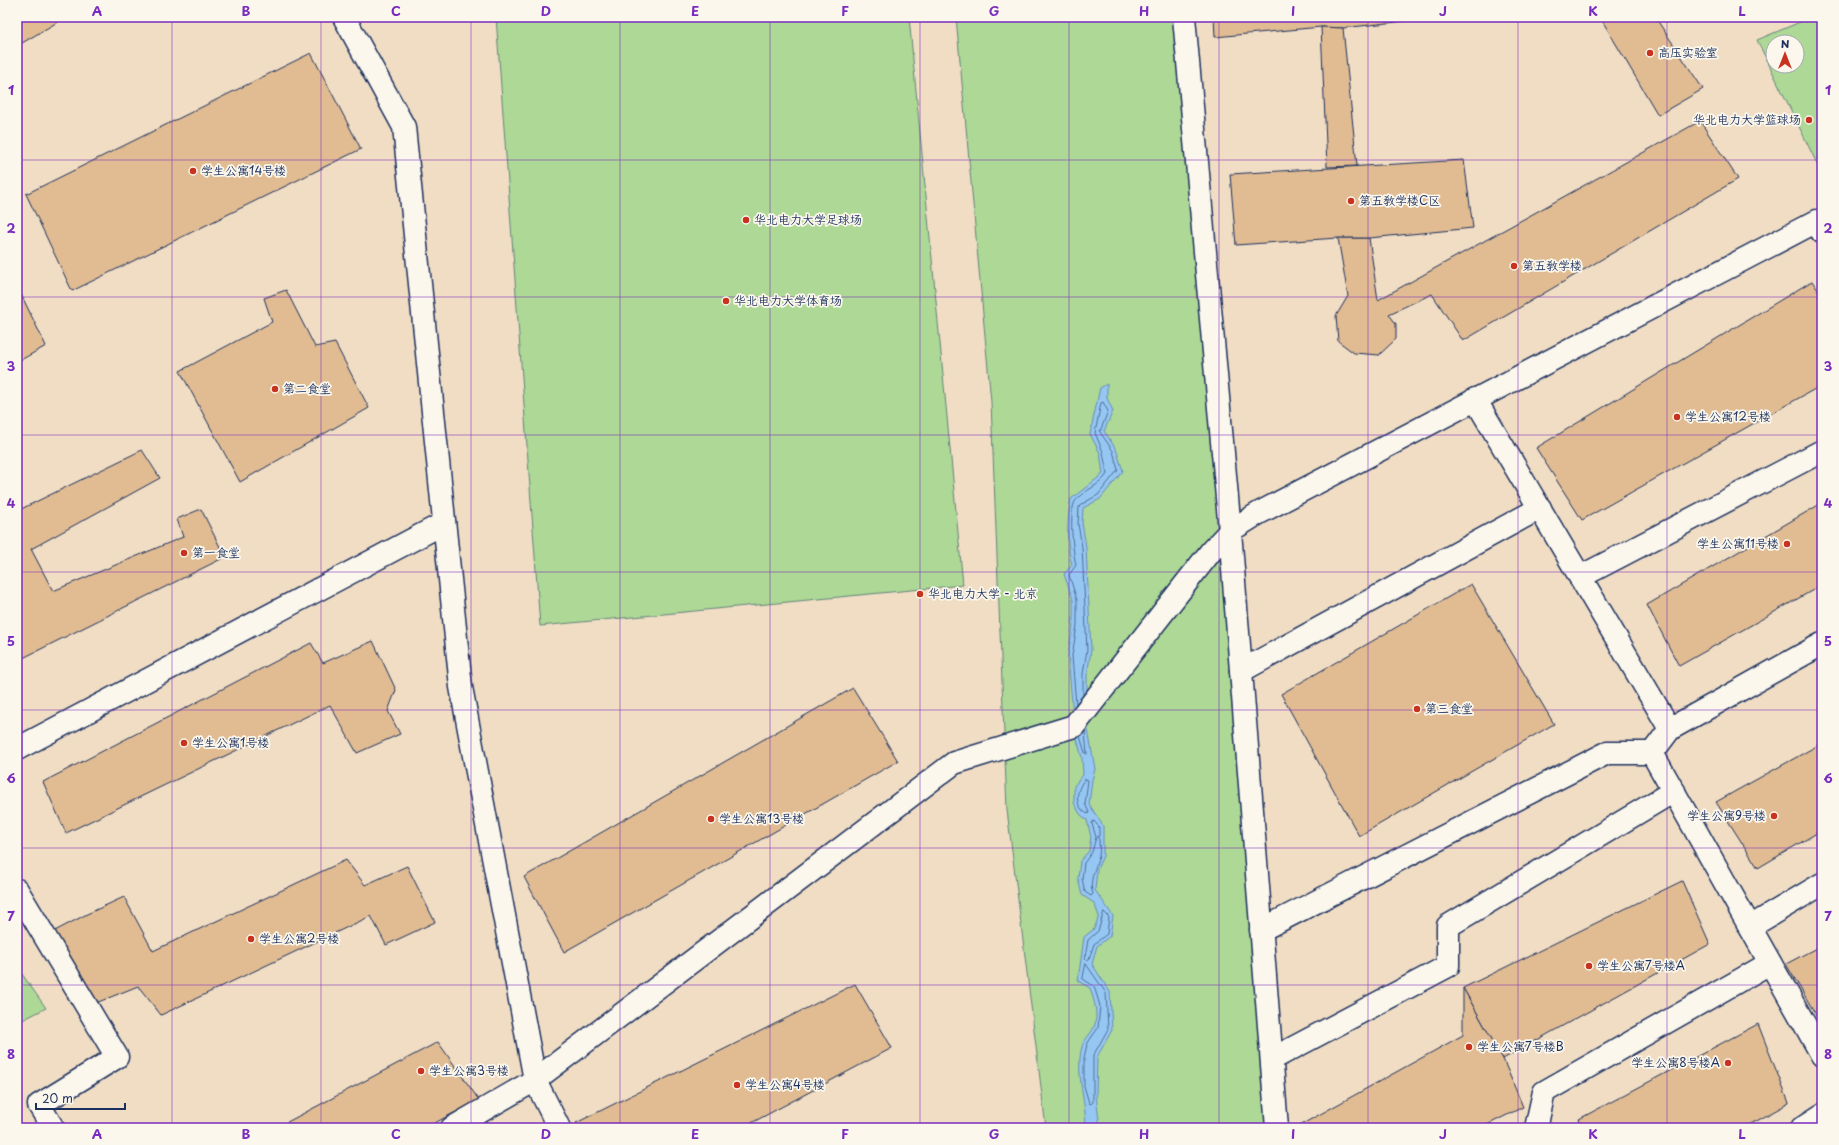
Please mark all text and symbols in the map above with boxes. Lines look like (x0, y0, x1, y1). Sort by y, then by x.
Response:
text: A (92, 1, 102, 20)
text: B (242, 1, 251, 20)
text: C (391, 1, 401, 20)
text: D (541, 1, 551, 20)
text: E (691, 1, 699, 20)
text: F (841, 1, 849, 20)
text: G (989, 1, 999, 20)
text: H (1139, 1, 1149, 20)
text: I (1291, 1, 1295, 20)
text: J (1439, 1, 1447, 20)
text: K (1588, 1, 1598, 20)
text: L (1738, 1, 1746, 20)
north arrow (1765, 34, 1805, 74)
text: N (1781, 35, 1790, 52)
place label: 高压实验室 (1658, 43, 1718, 61)
marker: 高压实验室 (1645, 48, 1655, 58)
text: 1 (8, 80, 14, 99)
text: 1 (1825, 80, 1831, 99)
place label: 华北电力大学篮球场 (1693, 110, 1801, 128)
marker: 华北电力大学篮球场 (1804, 115, 1814, 125)
place label: 学生公寓14号楼 (201, 161, 286, 179)
marker: 学生公寓14号楼 (188, 166, 198, 176)
place label: 第五教学楼C区 (1359, 191, 1440, 209)
marker: 第五教学楼C区 (1346, 196, 1356, 206)
place label: 华北电力大学足球场 (754, 210, 862, 228)
marker: 华北电力大学足球场 (741, 215, 751, 225)
text: 2 (6, 218, 16, 237)
text: 2 (1823, 218, 1833, 237)
place label: 第五教学楼 (1522, 256, 1582, 274)
marker: 第五教学楼 (1509, 261, 1519, 271)
place label: 华北电力大学体育场 (734, 291, 842, 309)
marker: 华北电力大学体育场 (721, 296, 731, 306)
text: 3 (7, 356, 16, 375)
text: 3 (1824, 356, 1833, 375)
place label: 第二食堂 (283, 379, 331, 397)
marker: 第二食堂 (270, 384, 280, 394)
place label: 学生公寓12号楼 (1685, 407, 1771, 425)
marker: 学生公寓12号楼 (1672, 412, 1682, 422)
text: 4 (7, 493, 16, 512)
text: 4 (1824, 493, 1833, 512)
place label: 学生公寓11号楼 (1697, 534, 1779, 552)
marker: 学生公寓11号楼 (1782, 539, 1792, 549)
place label: 第一食堂 (192, 543, 240, 561)
marker: 第一食堂 (179, 548, 189, 558)
place label: 华北电力大学 - 北京 (928, 584, 1038, 602)
marker: 华北电力大学 - 北京 (915, 589, 925, 599)
text: 5 (7, 631, 15, 650)
text: 5 (1824, 631, 1832, 650)
place label: 第三食堂 (1425, 699, 1473, 717)
marker: 第三食堂 (1412, 704, 1422, 714)
place label: 学生公寓1号楼 (192, 733, 269, 751)
marker: 学生公寓1号楼 (179, 738, 189, 748)
text: 6 (6, 768, 16, 787)
text: 6 (1823, 768, 1833, 787)
place label: 学生公寓9号楼 (1687, 806, 1766, 824)
place label: 学生公寓13号楼 (719, 809, 804, 827)
marker: 学生公寓9号楼 (1769, 811, 1779, 821)
marker: 学生公寓13号楼 (706, 814, 716, 824)
text: 7 (7, 906, 15, 925)
text: 7 (1824, 906, 1832, 925)
place label: 学生公寓2号楼 (259, 929, 340, 947)
marker: 学生公寓2号楼 (246, 934, 256, 944)
place label: 学生公寓7号楼A (1597, 956, 1685, 974)
marker: 学生公寓7号楼A (1584, 961, 1594, 971)
place label: 学生公寓7号楼B (1477, 1037, 1564, 1055)
marker: 学生公寓7号楼B (1464, 1042, 1474, 1052)
text: 8 (7, 1044, 15, 1063)
text: 8 (1824, 1044, 1832, 1063)
place label: 学生公寓8号楼A (1631, 1053, 1720, 1071)
marker: 学生公寓8号楼A (1723, 1058, 1733, 1068)
place label: 学生公寓3号楼 (429, 1061, 509, 1079)
marker: 学生公寓3号楼 (416, 1066, 426, 1076)
place label: 学生公寓4号楼 (745, 1075, 825, 1093)
marker: 学生公寓4号楼 (732, 1080, 742, 1090)
scale bar (36, 1085, 125, 1111)
text: 20 m (42, 1089, 73, 1107)
text: A (92, 1124, 102, 1143)
text: B (242, 1124, 251, 1143)
text: C (391, 1124, 401, 1143)
text: D (541, 1124, 551, 1143)
text: E (691, 1124, 699, 1143)
text: F (841, 1124, 849, 1143)
text: G (989, 1124, 999, 1143)
text: H (1139, 1124, 1149, 1143)
text: I (1291, 1124, 1295, 1143)
text: J (1439, 1124, 1447, 1143)
text: K (1588, 1124, 1598, 1143)
text: L (1738, 1124, 1746, 1143)

